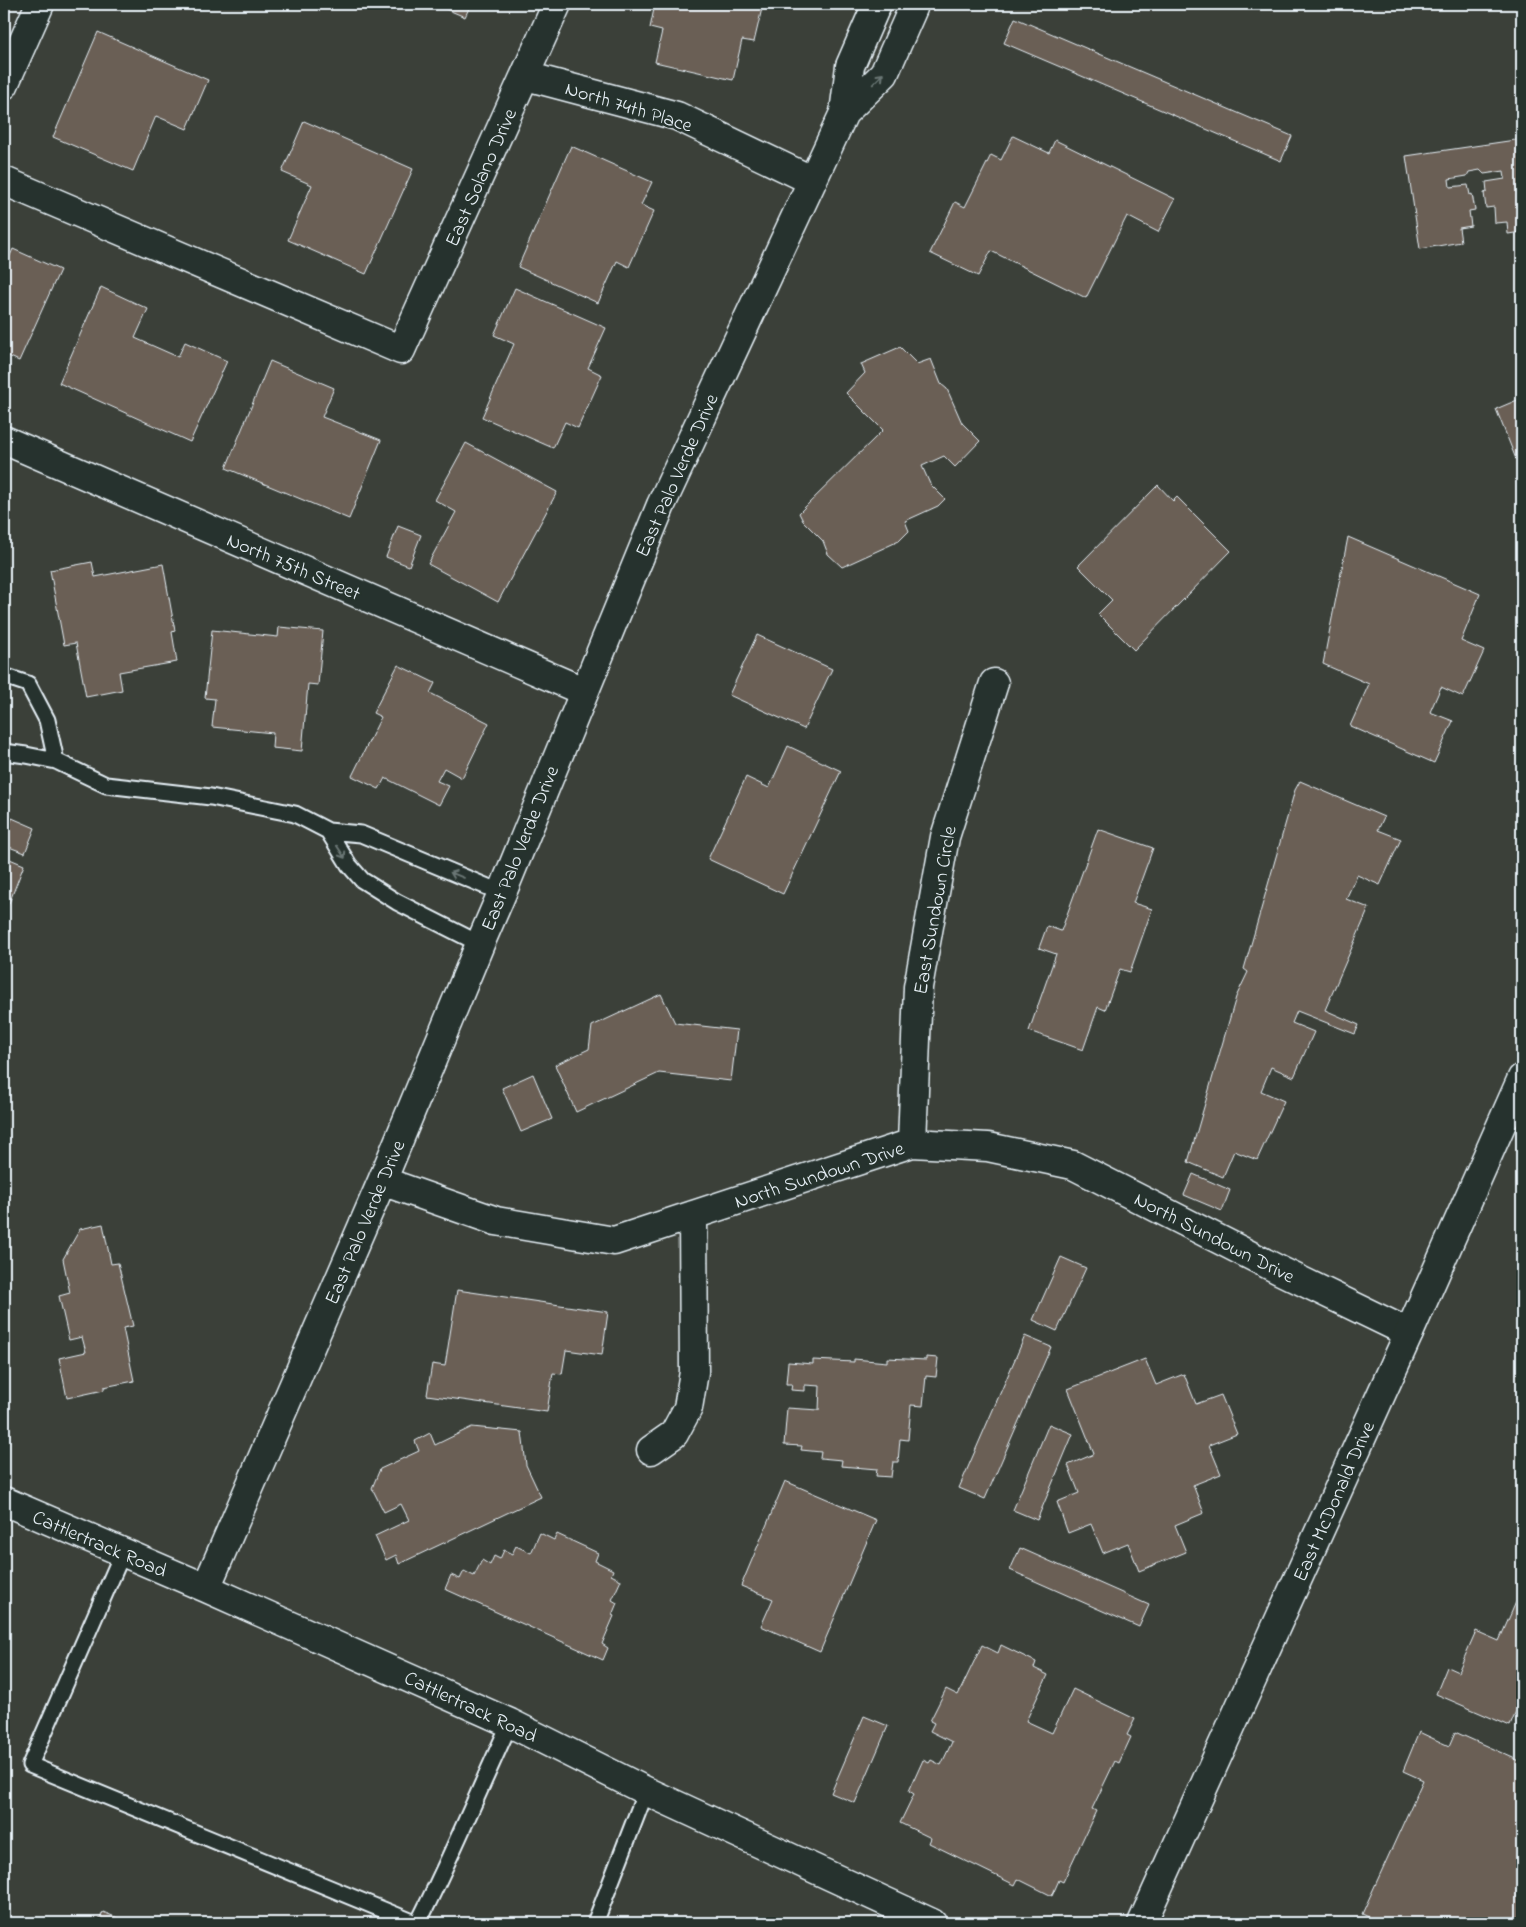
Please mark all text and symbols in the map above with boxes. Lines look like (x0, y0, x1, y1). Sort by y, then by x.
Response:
one-way arrow (872, 73, 884, 85)
street label: North 74th Place (561, 75, 695, 141)
street label: East Solano Drive (439, 104, 526, 252)
street label: East Palo Verde Drive (629, 390, 727, 562)
street label: North 75th Street (222, 527, 365, 610)
street label: East Palo Verde Drive (475, 762, 568, 936)
street label: East Sundown Circle (907, 824, 966, 997)
one-way arrow (336, 844, 346, 858)
one-way arrow (450, 869, 465, 878)
street label: North Sundown Drive (731, 1135, 908, 1217)
street label: East Palo Verde Drive (319, 1136, 414, 1310)
street label: North Sundown Drive (1129, 1186, 1299, 1292)
street label: East McDonald Drive (1287, 1417, 1384, 1587)
street label: Cattlertrack Road (27, 1504, 171, 1587)
street label: Cattlertrack Road (399, 1665, 541, 1752)

